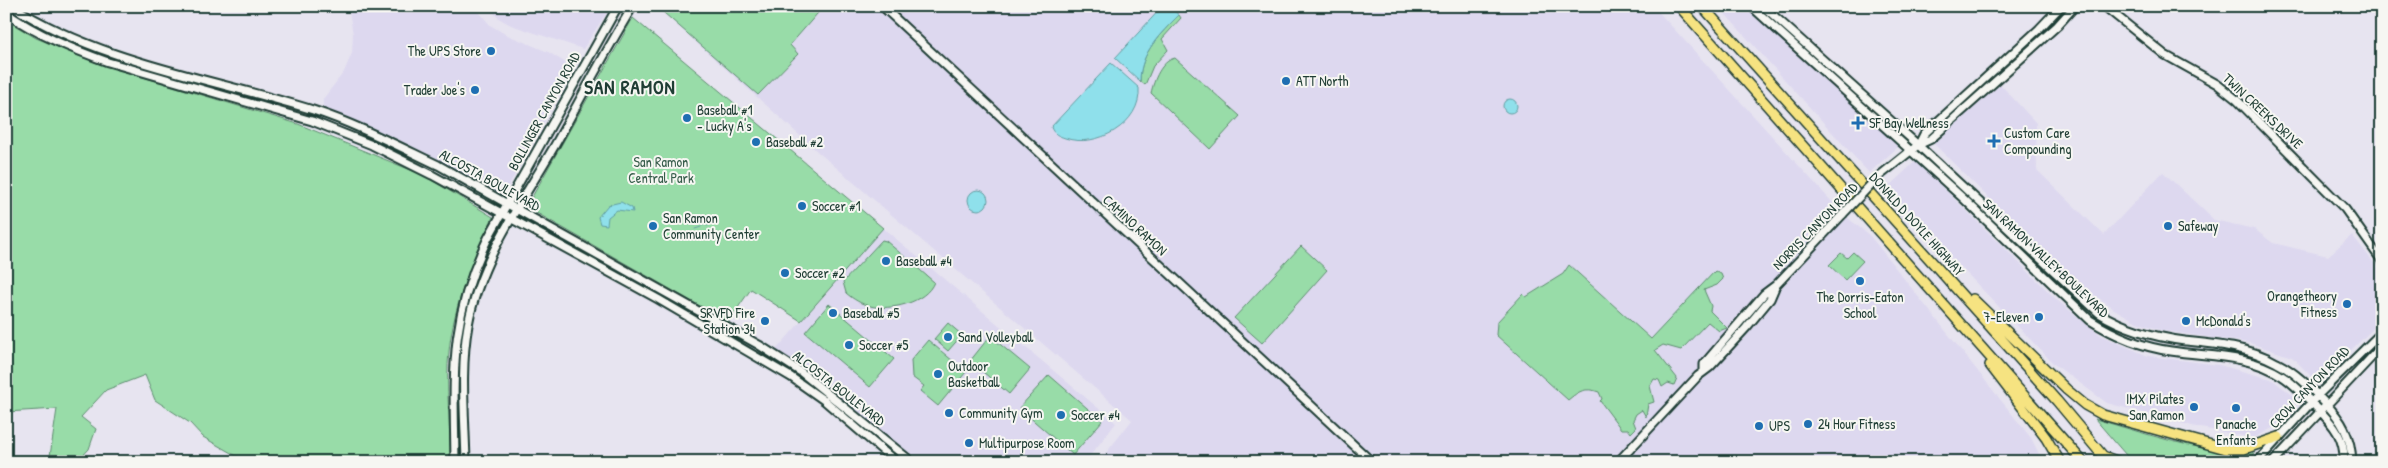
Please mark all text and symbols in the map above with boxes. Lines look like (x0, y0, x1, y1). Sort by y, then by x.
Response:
place label: The UPS Store (408, 41, 481, 60)
marker: The UPS Store (485, 45, 497, 57)
street label: BOLLINGER CANYON ROAD (503, 48, 584, 173)
street label: TWIN CREEKS DRIVE (2219, 69, 2307, 153)
place label: ATT North (1296, 71, 1348, 90)
district label: SAN RAMON (584, 74, 676, 100)
marker: ATT North (1280, 75, 1292, 87)
place label: Trader Joe's (404, 80, 465, 99)
marker: Trader Joe's (469, 84, 481, 96)
place label: Baseball #1 - Lucky A's (697, 100, 753, 136)
marker: Baseball #1 - Lucky A's (681, 112, 693, 124)
place label: SF Bay Wellness (1869, 113, 1949, 133)
marker: SF Bay Wellness (1851, 116, 1865, 130)
place label: Custom Care Compounding (2004, 123, 2072, 159)
place label: Baseball #2 (766, 132, 823, 151)
marker: Custom Care Compounding (1988, 135, 2000, 147)
marker: Baseball #2 (750, 136, 762, 148)
street label: ALCOSTA BOULEVARD (437, 144, 544, 215)
park label: San Ramon Central Park (628, 152, 694, 187)
street label: DONALD D DOYLE HIGHWAY (1866, 168, 1970, 280)
street label: NORRIS CANYON ROAD (1768, 177, 1862, 274)
street label: CAMINO RAMON (1099, 190, 1172, 259)
street label: SAN RAMON VALLEY BOULEVARD (1979, 194, 2114, 322)
place label: Soccer #1 (812, 196, 861, 215)
marker: Soccer #1 (796, 200, 808, 212)
place label: San Ramon Community Center (663, 208, 760, 244)
place label: Safeway (2178, 216, 2218, 236)
marker: San Ramon Community Center (647, 220, 659, 232)
marker: Safeway (2162, 220, 2174, 232)
place label: Baseball #4 (896, 251, 952, 270)
marker: Baseball #4 (880, 255, 892, 267)
place label: Soccer #2 (795, 263, 846, 282)
marker: Soccer #2 (779, 267, 791, 279)
marker: The Dorris-Eaton School (1854, 275, 1866, 287)
place label: Orangetheory Fitness (2267, 286, 2337, 321)
place label: The Dorris-Eaton School (1817, 287, 1903, 322)
marker: Orangetheory Fitness (2341, 298, 2353, 310)
place label: SRVFD Fire Station 34 (700, 303, 755, 338)
place label: Baseball #5 (843, 303, 899, 322)
marker: Baseball #5 (827, 307, 839, 319)
place label: 7-Eleven (1983, 307, 2029, 326)
marker: 7-Eleven (2033, 311, 2045, 323)
place label: McDonald's (2196, 311, 2251, 330)
marker: SRVFD Fire Station 34 (759, 315, 771, 327)
marker: McDonald's (2180, 315, 2192, 327)
place label: Sand Volleyball (958, 327, 1034, 347)
marker: Sand Volleyball (942, 331, 954, 343)
place label: Soccer #5 (859, 335, 909, 354)
marker: Soccer #5 (843, 339, 855, 351)
street label: CROW CANYON ROAD (2264, 341, 2353, 432)
street label: ALCOSTA BOULEVARD (789, 346, 890, 430)
place label: Outdoor Basketball (948, 356, 1000, 391)
marker: Outdoor Basketball (932, 368, 944, 380)
place label: IMX Pilates San Ramon (2126, 389, 2184, 424)
marker: IMX Pilates San Ramon (2188, 401, 2200, 413)
marker: Panache Enfants (2230, 402, 2242, 414)
place label: Community Gym (959, 403, 1043, 423)
place label: Soccer #4 (1071, 405, 1120, 424)
marker: Community Gym (943, 407, 955, 419)
marker: Soccer #4 (1055, 409, 1067, 421)
place label: 24 Hour Fitness (1818, 414, 1895, 433)
place label: Panache Enfants (2216, 414, 2257, 449)
place label: UPS (1769, 416, 1790, 435)
marker: 24 Hour Fitness (1802, 418, 1814, 430)
marker: UPS (1753, 420, 1765, 432)
place label: Multipurpose Room (979, 433, 1075, 453)
marker: Multipurpose Room (963, 437, 975, 449)

